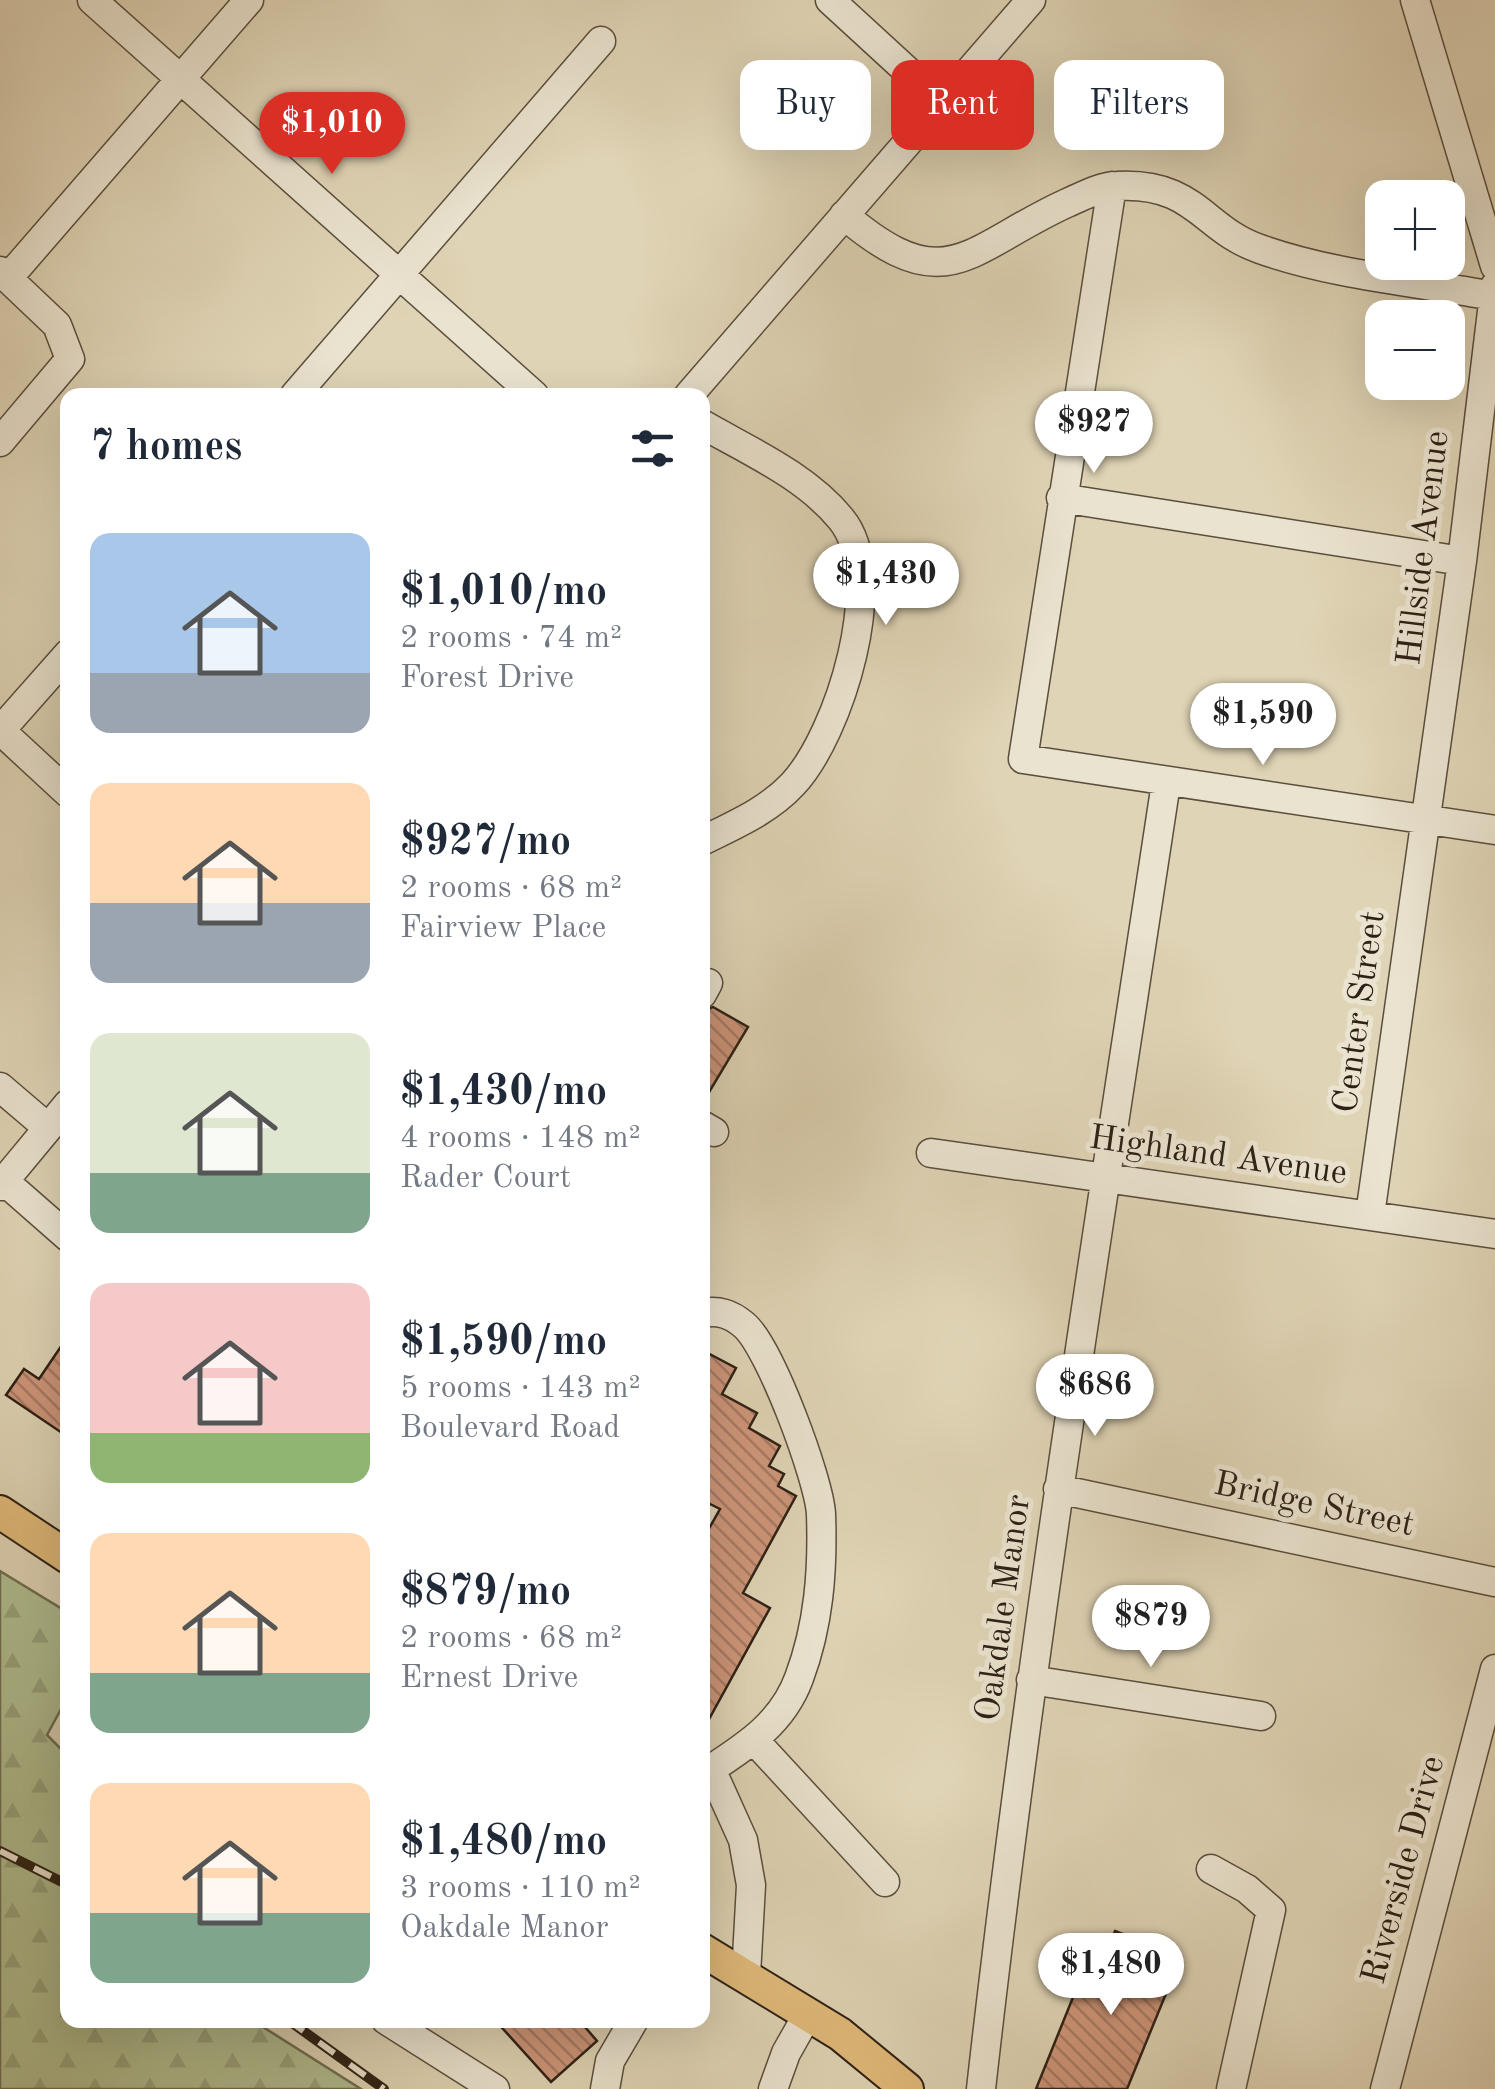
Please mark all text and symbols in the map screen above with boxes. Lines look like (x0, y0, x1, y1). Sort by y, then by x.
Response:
chip: Buy (740, 60, 871, 150)
chip: Rent (891, 60, 1034, 150)
chip: Filters (1054, 60, 1224, 150)
pin: $1,010 (251, 92, 413, 177)
text: $1,010 (281, 108, 383, 140)
map controls (1365, 180, 1465, 400)
button: + (1365, 180, 1465, 280)
button: − (1365, 300, 1465, 400)
pin: $927 (1035, 391, 1153, 476)
text: $927 (1057, 407, 1131, 439)
icon: filters (625, 421, 680, 476)
text: 7 homes (90, 427, 242, 469)
street label: Hillside Avenue (1392, 429, 1456, 667)
pin: $1,430 (805, 543, 967, 628)
text: $1,430 (835, 559, 937, 591)
text: $1,010/mo (400, 572, 607, 614)
icon: home (170, 573, 290, 693)
text: 2 rooms · 74 m² (400, 623, 622, 655)
text: Forest Drive (400, 663, 574, 695)
pin: $1,590 (1182, 683, 1344, 768)
text: $1,590 (1212, 699, 1314, 731)
text: $927/mo (400, 822, 571, 864)
icon: home (170, 823, 290, 943)
text: 2 rooms · 68 m² (400, 873, 622, 905)
street label: Center Street (1328, 909, 1392, 1115)
text: Fairview Place (400, 913, 606, 945)
text: $1,430/mo (400, 1072, 607, 1114)
icon: home (170, 1073, 290, 1193)
street label: Highland Avenue (1087, 1121, 1349, 1191)
text: 4 rooms · 148 m² (400, 1123, 641, 1155)
text: Rader Court (400, 1163, 571, 1195)
text: $1,590/mo (400, 1322, 607, 1364)
icon: home (170, 1323, 290, 1443)
pin: $686 (1036, 1354, 1154, 1439)
text: $686 (1058, 1370, 1132, 1402)
text: 5 rooms · 143 m² (400, 1373, 641, 1405)
text: Boulevard Road (400, 1413, 620, 1445)
street label: Bridge Street (1211, 1467, 1417, 1543)
street label: Oakdale Manor (971, 1493, 1037, 1723)
text: $879/mo (400, 1572, 571, 1614)
icon: home (170, 1573, 290, 1693)
pin: $879 (1092, 1585, 1210, 1670)
text: $879 (1114, 1601, 1188, 1633)
text: 2 rooms · 68 m² (400, 1623, 622, 1655)
text: Ernest Drive (400, 1663, 578, 1695)
street label: Riverside Drive (1357, 1752, 1451, 1988)
text: $1,480/mo (400, 1822, 607, 1864)
icon: home (170, 1823, 290, 1943)
text: 3 rooms · 110 m² (400, 1873, 641, 1905)
text: Oakdale Manor (400, 1913, 609, 1945)
pin: $1,480 (1030, 1933, 1192, 2018)
text: $1,480 (1060, 1949, 1162, 1981)

